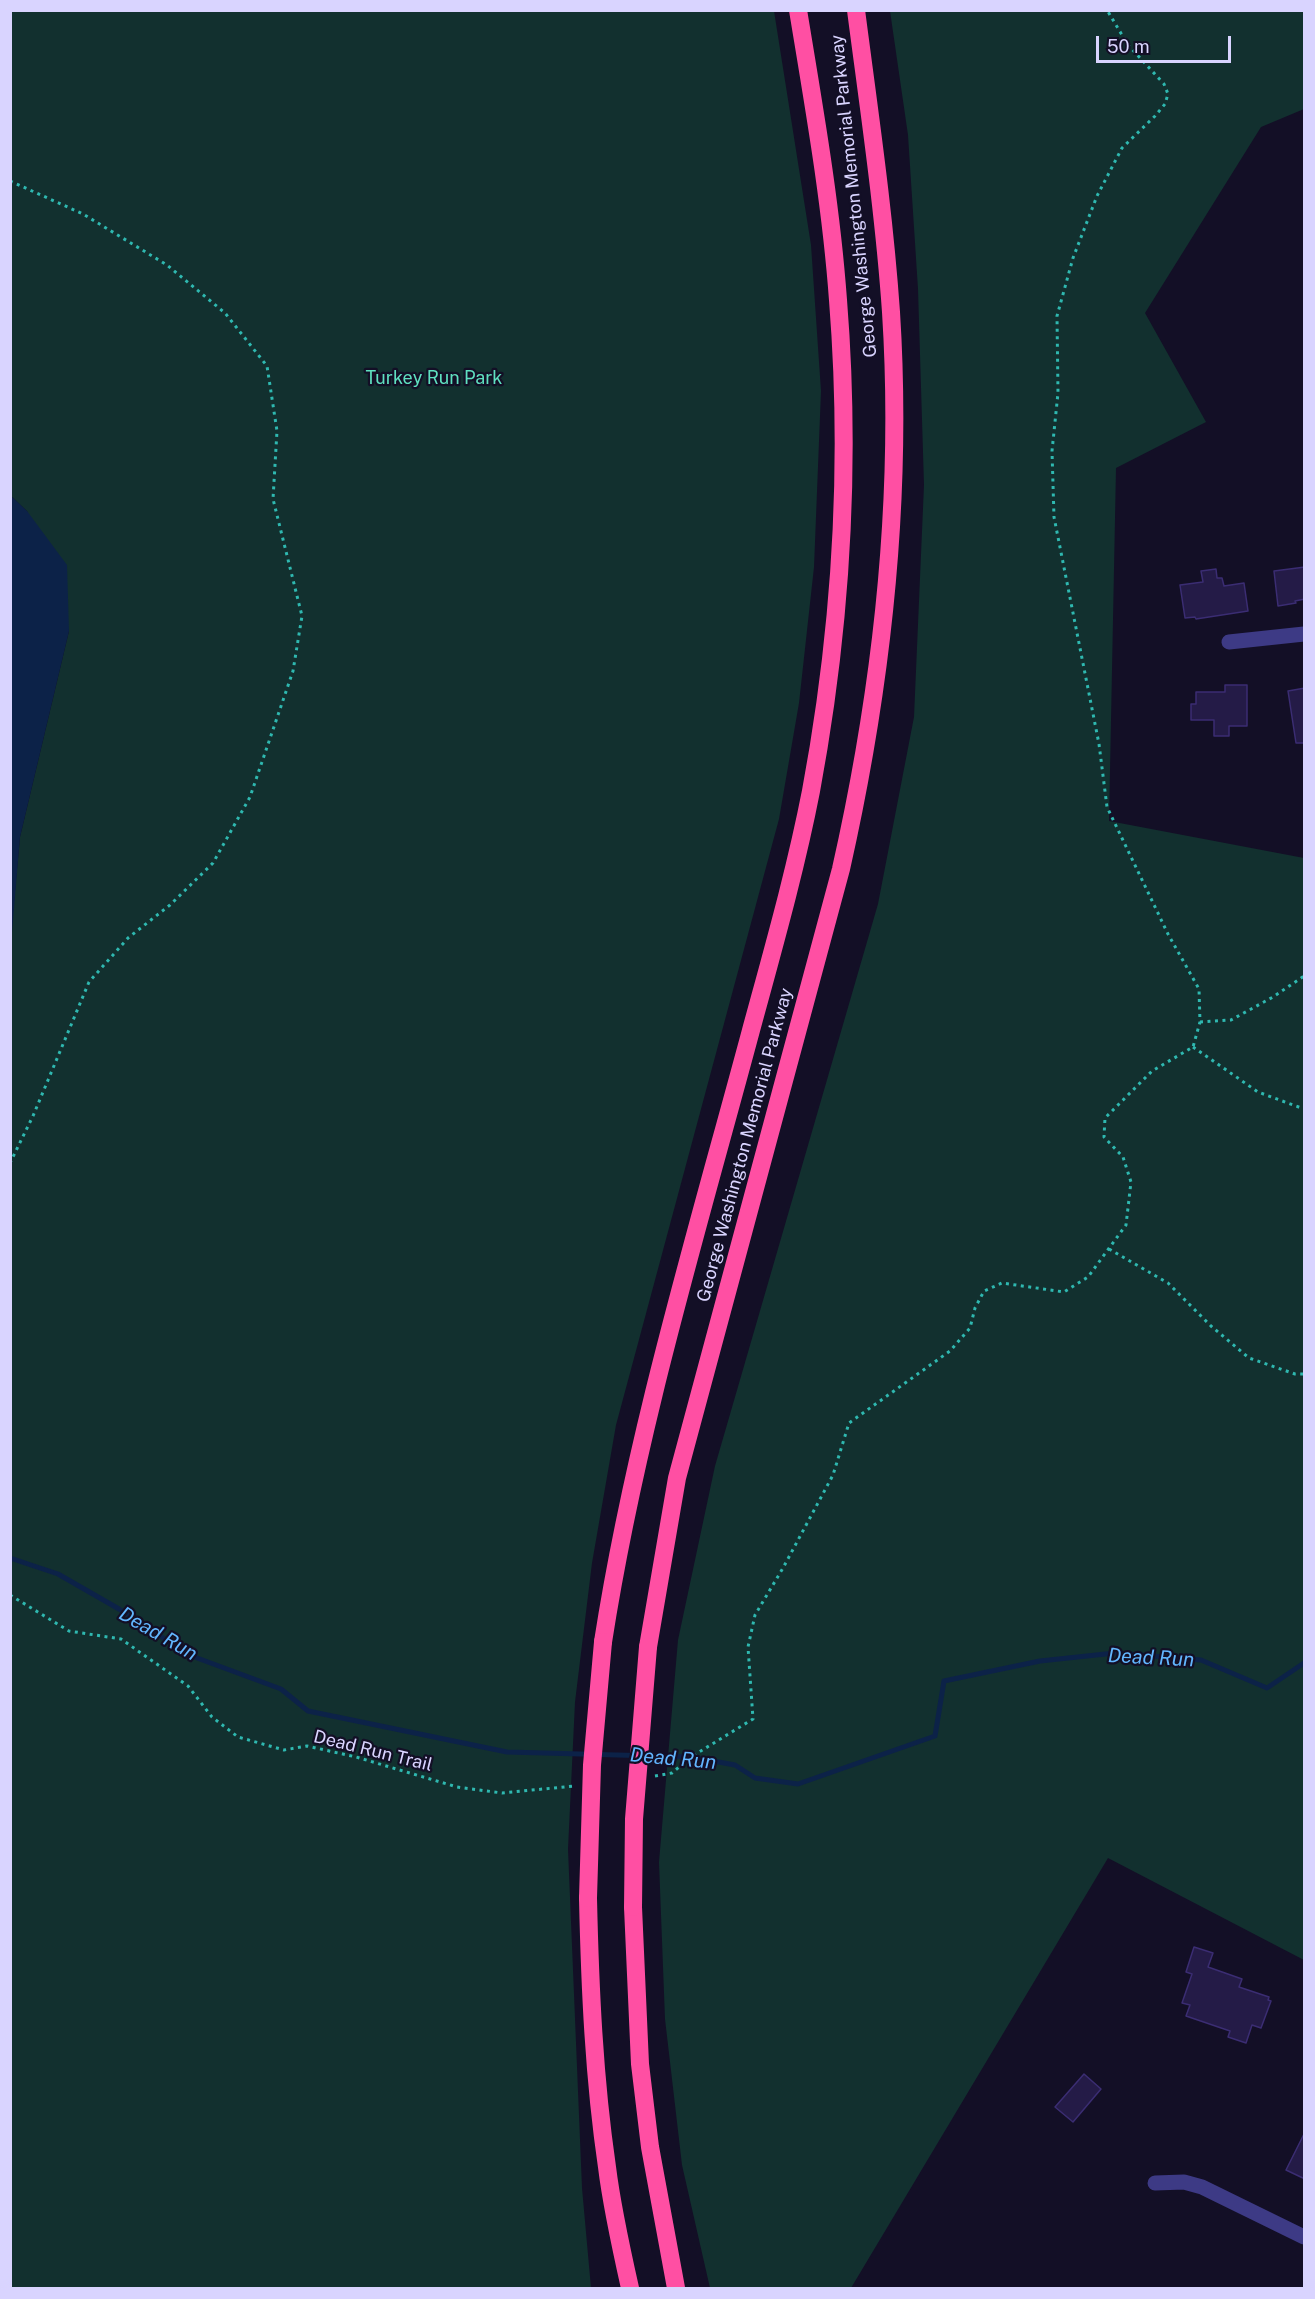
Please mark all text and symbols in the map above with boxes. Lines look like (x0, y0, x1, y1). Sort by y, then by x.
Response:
scale bar (1099, 24, 1234, 62)
street label: George Washington Memorial Parkway (826, 34, 882, 358)
text: 50 m (1107, 36, 1150, 57)
park label: Turkey Run Park (366, 367, 502, 389)
street label: George Washington Memorial Parkway (693, 986, 797, 1304)
water label: Dead Run (114, 1602, 202, 1666)
water label: Dead Run (1107, 1644, 1195, 1672)
street label: Dead Run Trail (311, 1726, 435, 1776)
water label: Dead Run (629, 1743, 717, 1775)

